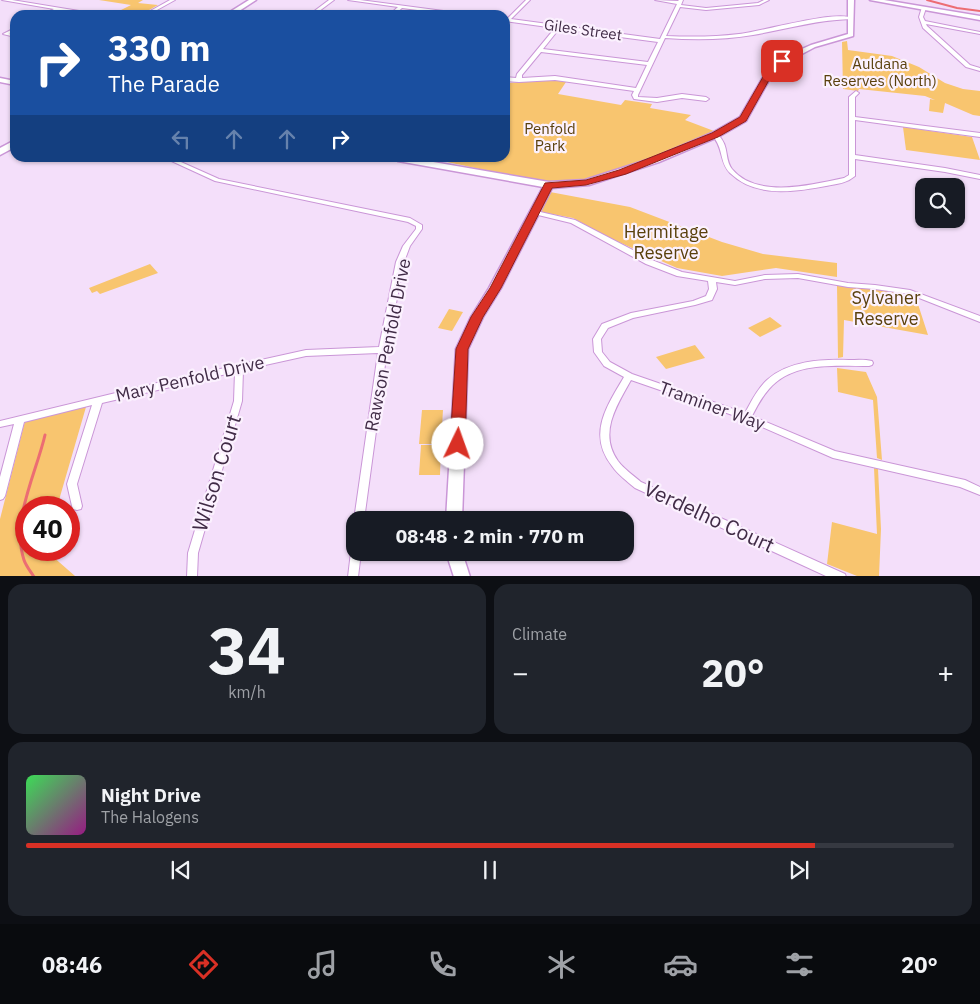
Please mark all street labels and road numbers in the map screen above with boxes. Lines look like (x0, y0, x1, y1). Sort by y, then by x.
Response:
street label: Giles Street (543, 15, 623, 44)
street label: Rawson Penfold Drive (359, 256, 416, 433)
street label: Mary Penfold Drive (113, 350, 267, 407)
street label: Traminer Way (656, 376, 768, 435)
street label: Wilson Court (185, 411, 247, 534)
street label: Verdelho Court (640, 474, 779, 559)

